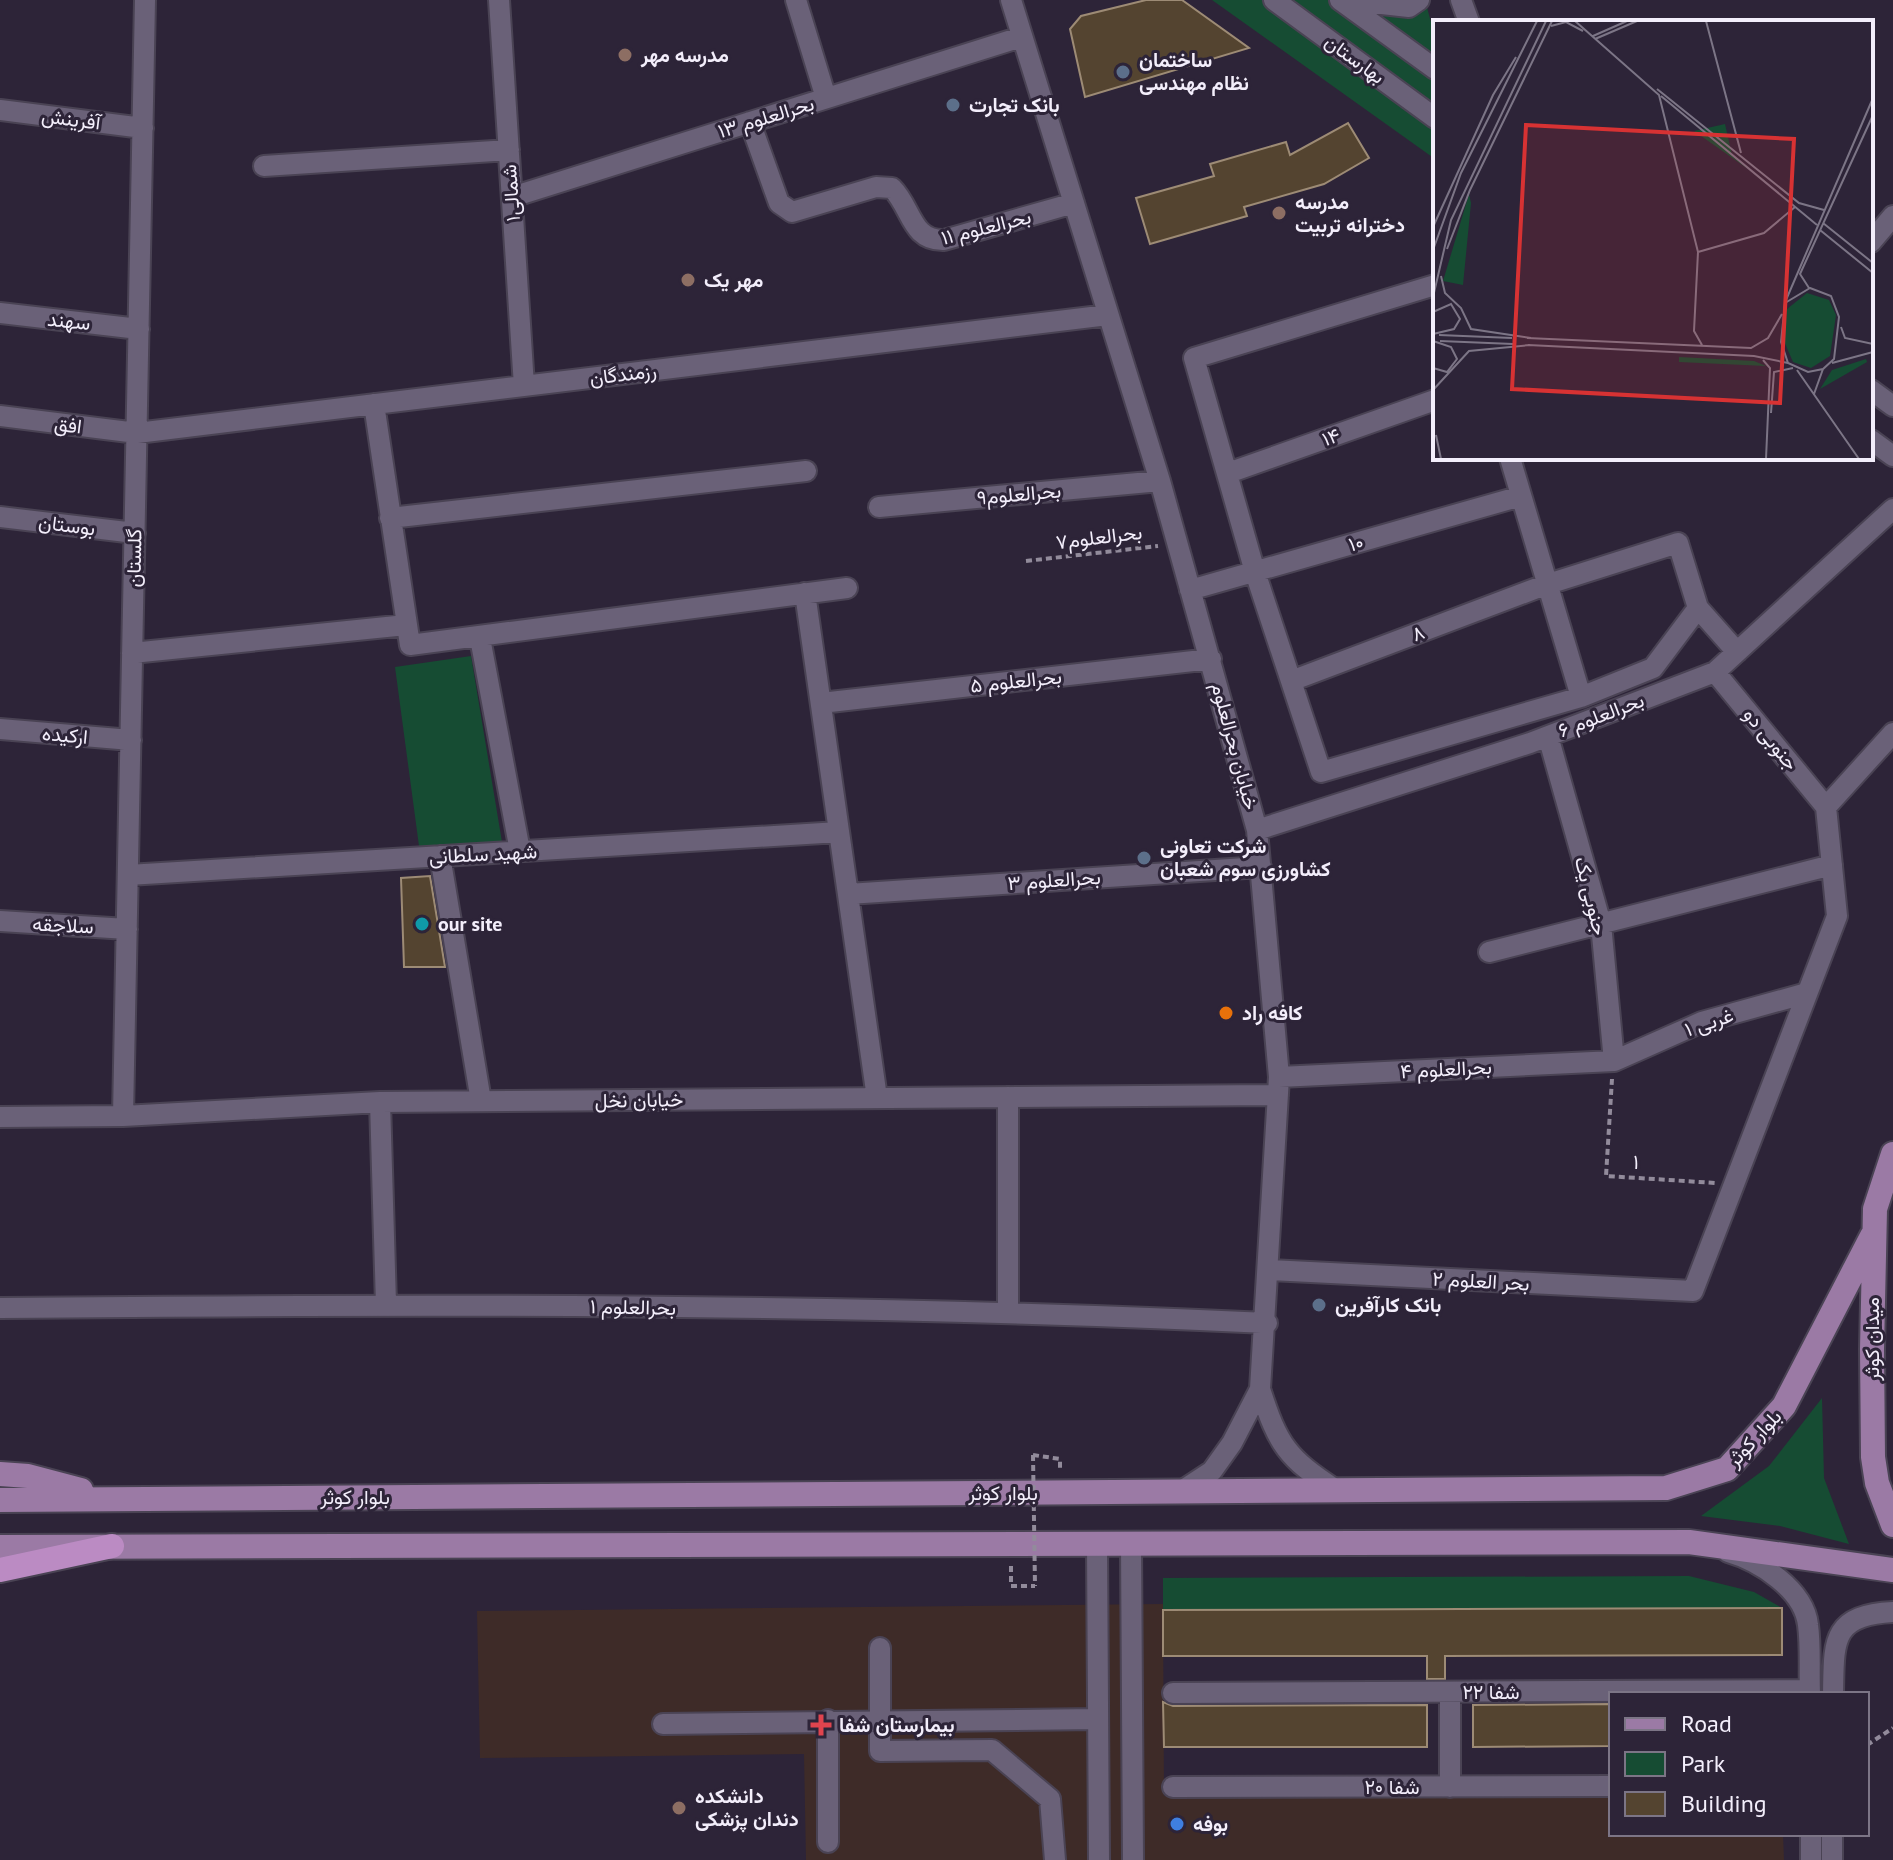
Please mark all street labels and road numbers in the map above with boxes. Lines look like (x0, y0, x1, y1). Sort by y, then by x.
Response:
street label: بهارستان (1320, 28, 1390, 90)
street label: بحرالعلوم ۱۳ (715, 90, 817, 144)
street label: آفرینش (40, 102, 103, 136)
street label: شمالی۱ (496, 164, 526, 222)
street label: بحرالعلوم ۱۱ (938, 203, 1034, 251)
street label: سهند (46, 306, 92, 336)
street label: رزمندگان (588, 357, 658, 391)
street label: افق (53, 410, 83, 440)
street label: ۱۴ (1318, 422, 1344, 452)
street label: بحرالعلوم۹ (976, 477, 1062, 511)
street label: بوستان (37, 509, 97, 541)
street label: بحرالعلوم۷ (1054, 519, 1144, 555)
street label: گلستان (120, 528, 148, 587)
street label: ۱۰ (1346, 529, 1366, 557)
street label: ۸ (1408, 619, 1428, 647)
street label: بحرالعلوم ۵ (969, 663, 1063, 699)
street label: خیابان بحرالعلوم (1206, 679, 1264, 813)
street label: بحرالعلوم ۶ (1554, 687, 1648, 743)
street label: جنوبی دو (1738, 702, 1804, 776)
street label: ارکیده (41, 720, 89, 750)
street label: شهید سلطانی (428, 838, 538, 870)
street label: جنوبی یک (1569, 854, 1613, 938)
street label: بحرالعلوم ۳ (1006, 864, 1102, 896)
street label: سلاجقه (32, 910, 94, 940)
street label: غربی ۱ (1681, 1002, 1737, 1042)
street label: بحرالعلوم ۴ (1400, 1054, 1492, 1084)
street label: خیابان نخل (594, 1086, 684, 1114)
street label: ۱ (1632, 1149, 1640, 1175)
street label: بحر العلوم ۲ (1432, 1265, 1530, 1297)
street label: بحرالعلوم ۱ (590, 1293, 676, 1321)
street label: میدان کوثر (1859, 1297, 1885, 1382)
street label: بلوار کوثر (1720, 1404, 1787, 1473)
street label: بلوار کوثر (967, 1480, 1038, 1506)
street label: بلوار کوثر (319, 1484, 390, 1510)
street label: شفا ۲۲ (1462, 1679, 1520, 1705)
street label: شفا ۲۰ (1364, 1774, 1420, 1800)

